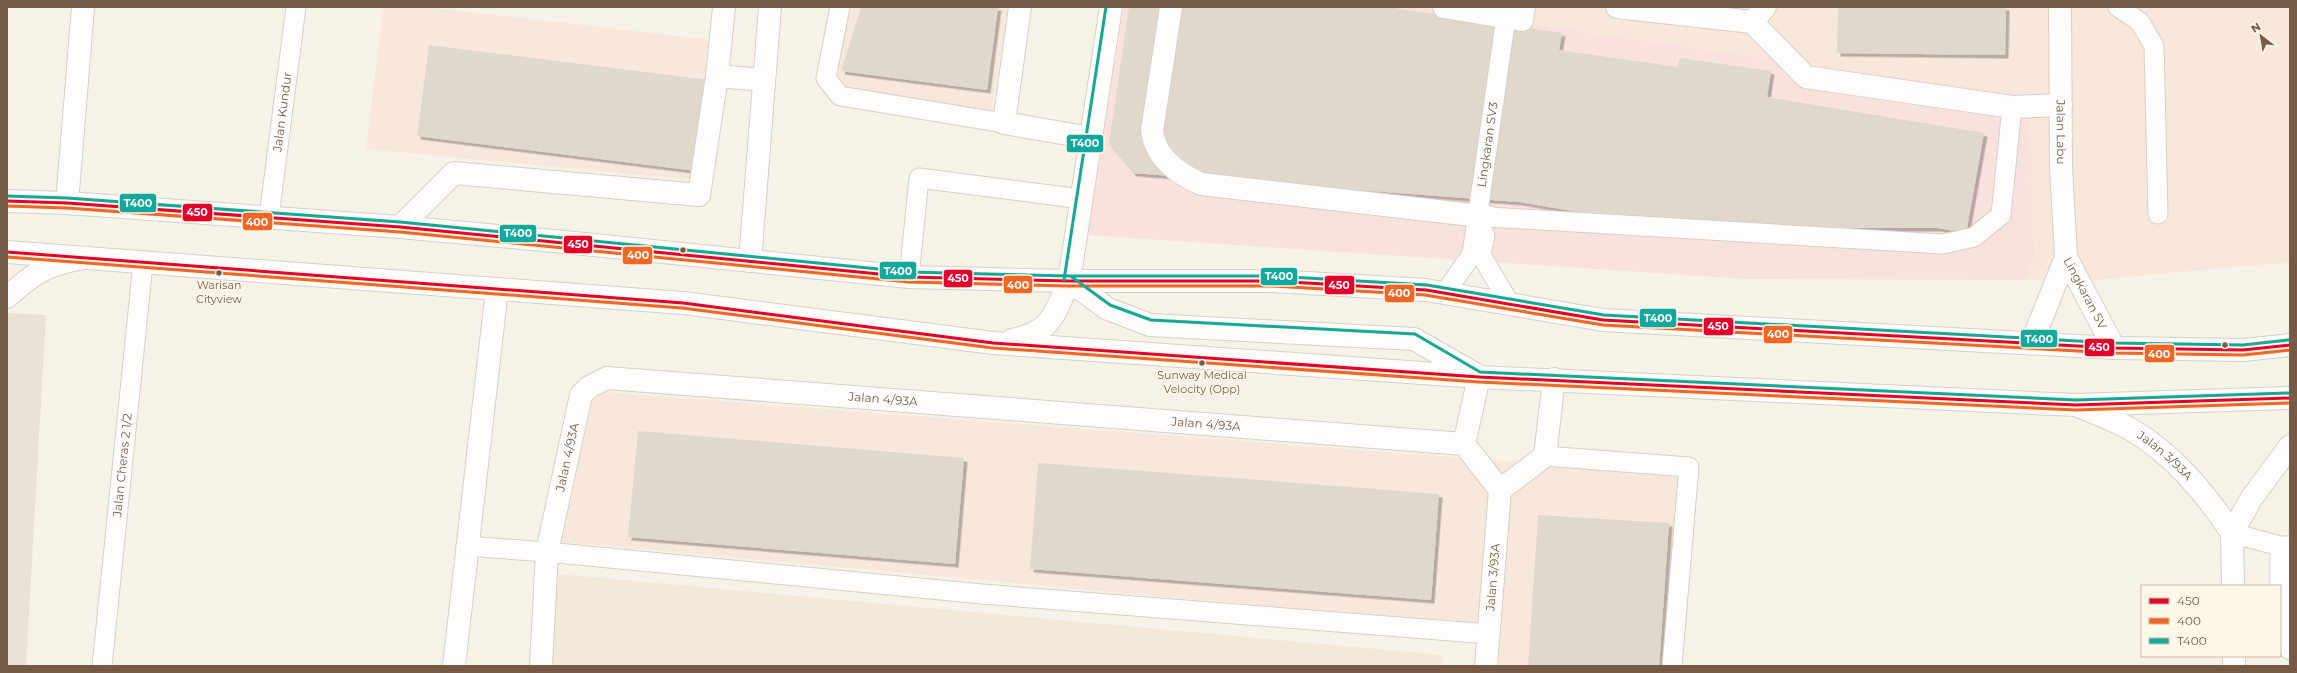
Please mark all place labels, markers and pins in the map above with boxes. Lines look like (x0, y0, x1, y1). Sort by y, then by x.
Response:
unlabelled marker (678, 245, 688, 255)
marker: Warisan Cityview (214, 268, 224, 278)
place label: Warisan Cityview (196, 278, 242, 306)
unlabelled marker (2220, 340, 2230, 350)
marker: Sunway Medical Velocity (Opp) (1197, 358, 1207, 368)
place label: Sunway Medical Velocity (Opp) (1157, 368, 1247, 396)

